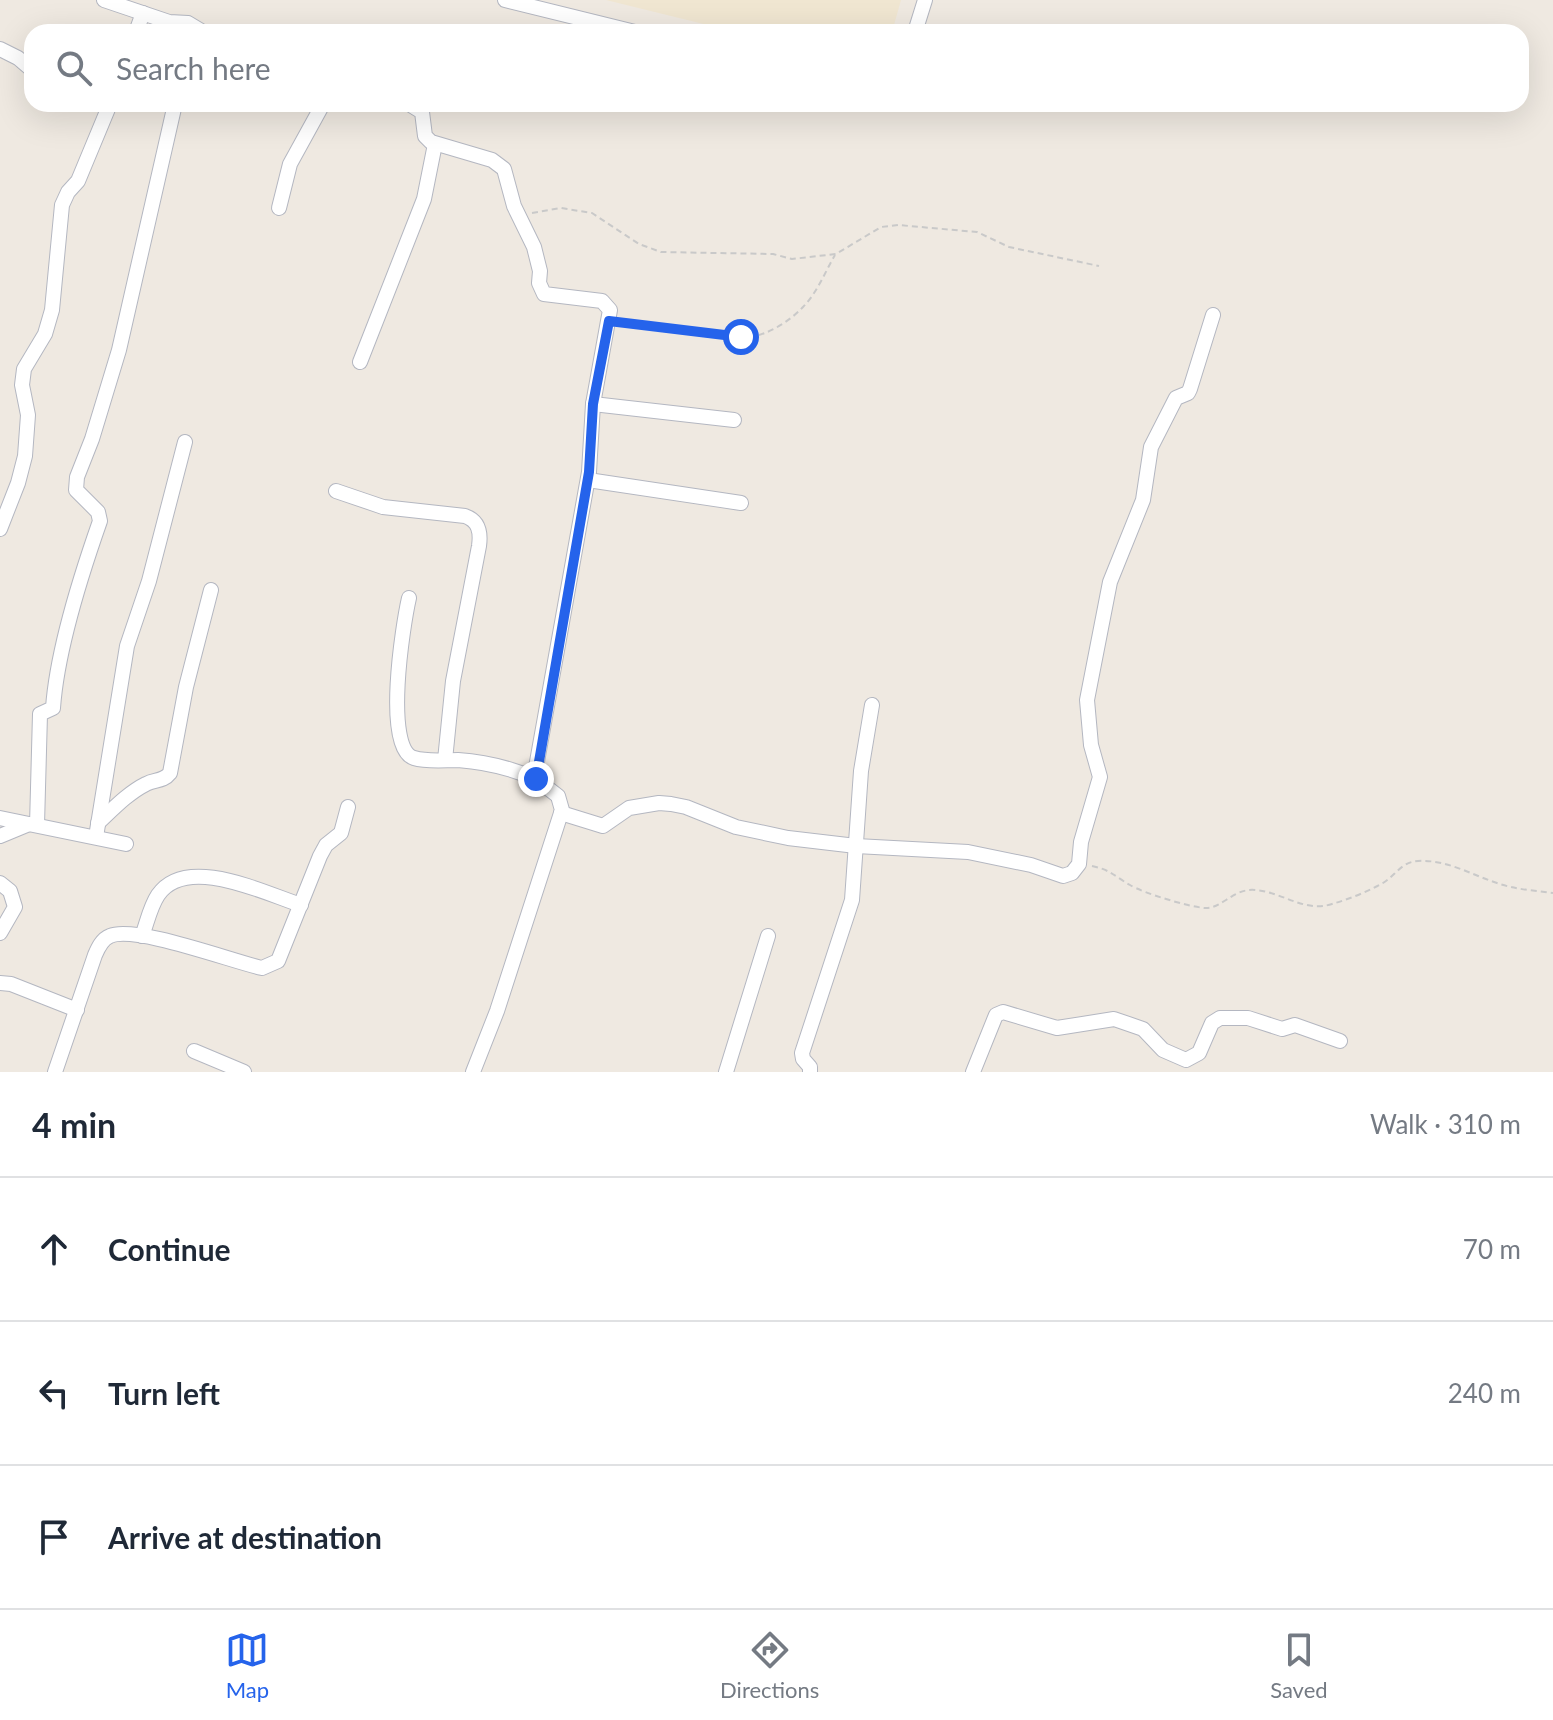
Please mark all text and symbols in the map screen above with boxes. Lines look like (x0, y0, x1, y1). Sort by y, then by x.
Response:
search box (24, 24, 1529, 112)
icon: search (52, 46, 96, 90)
text: Search here (116, 50, 271, 86)
route start (723, 319, 759, 355)
route end (518, 761, 554, 797)
text: 4 min (32, 1104, 116, 1145)
text: Walk · 310 m (1370, 1108, 1521, 1140)
icon: ahead (32, 1227, 76, 1271)
text: Continue (108, 1231, 231, 1267)
text: 70 m (1463, 1233, 1521, 1265)
icon: left (32, 1371, 76, 1415)
text: Turn left (108, 1375, 220, 1411)
text: 240 m (1448, 1377, 1521, 1409)
icon: arrive (32, 1515, 76, 1559)
text: Arrive at destination (108, 1519, 382, 1555)
tab: Map (225, 1628, 269, 1703)
tab: Directions (720, 1628, 819, 1703)
tab: Saved (1270, 1628, 1328, 1703)

